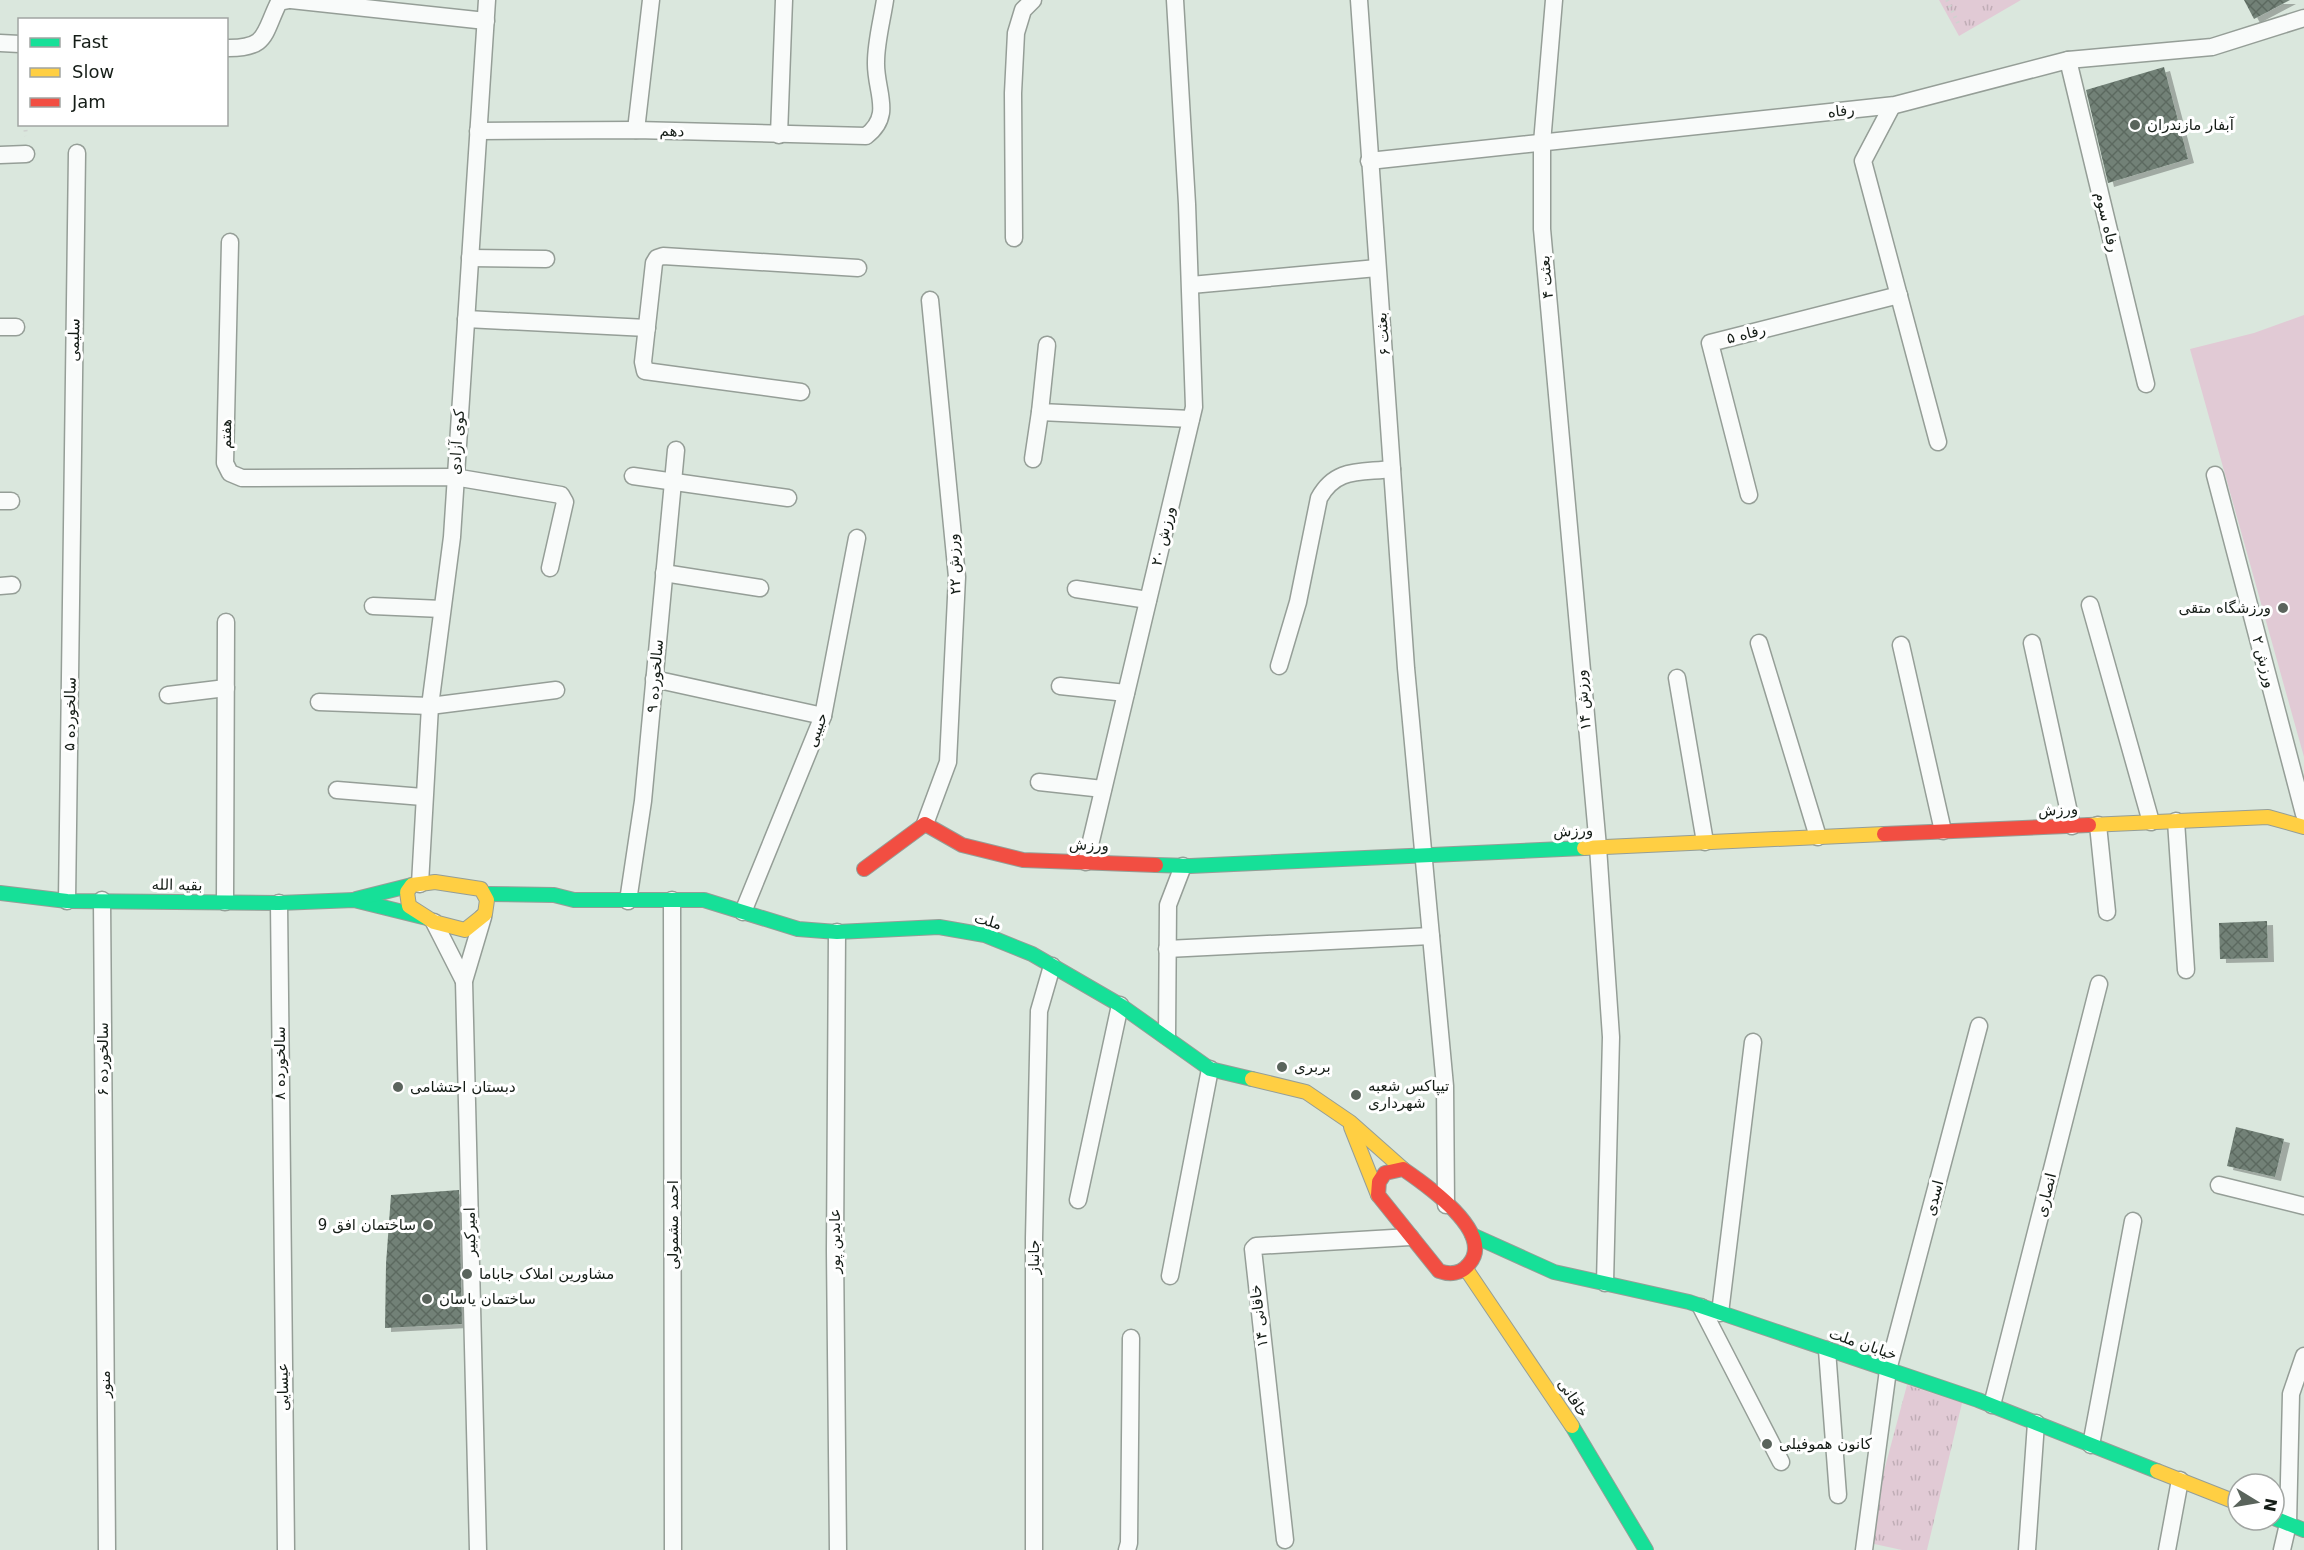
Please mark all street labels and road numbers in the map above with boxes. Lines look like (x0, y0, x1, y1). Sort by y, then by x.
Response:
street label: رفاه (1827, 101, 1855, 121)
street label: دهم (659, 122, 685, 140)
street label: رفاه سوم (2091, 190, 2123, 254)
street label: بعثت ۴ (1535, 255, 1557, 299)
street label: بعثت ۶ (1372, 312, 1394, 356)
street label: سلیمی (65, 318, 83, 362)
street label: رفاه ۵ (1725, 320, 1767, 348)
street label: کوی آزادی (446, 408, 468, 475)
street label: هفتم (217, 419, 235, 449)
street label: ورزش ۲۰ (1147, 504, 1179, 568)
street label: ورزش ۲۲ (943, 533, 965, 595)
street label: ورزش ۲ (2248, 634, 2280, 690)
street label: سالخورده ۹ (643, 638, 667, 714)
street label: ورزش ۱۴ (1571, 669, 1595, 731)
street label: سالخورده ۵ (60, 677, 80, 751)
street label: حبیبی (802, 710, 832, 750)
street label: ورزش (2038, 800, 2078, 820)
street label: ورزش (1553, 821, 1593, 841)
street label: ورزش (1069, 835, 1109, 855)
street label: بقیه الله (151, 876, 203, 894)
street label: ملت (972, 909, 1004, 933)
street label: سالخورده ۶ (94, 1022, 112, 1096)
street label: سالخورده ۸ (271, 1026, 289, 1100)
street label: انصاری (2032, 1171, 2060, 1219)
street label: اسدی (1921, 1178, 1947, 1218)
street label: احمد مشمولی (664, 1180, 682, 1270)
street label: امیرکبیر (461, 1207, 479, 1258)
street label: عابدین پور (826, 1208, 845, 1275)
street label: جانباز (1025, 1240, 1043, 1275)
street label: خاقانی ۱۴ (1246, 1284, 1272, 1348)
street label: خیابان ملت (1827, 1324, 1899, 1364)
street label: عیسایی (274, 1363, 292, 1411)
street label: منور (96, 1370, 114, 1399)
street label: خاقانی (1554, 1375, 1592, 1421)

